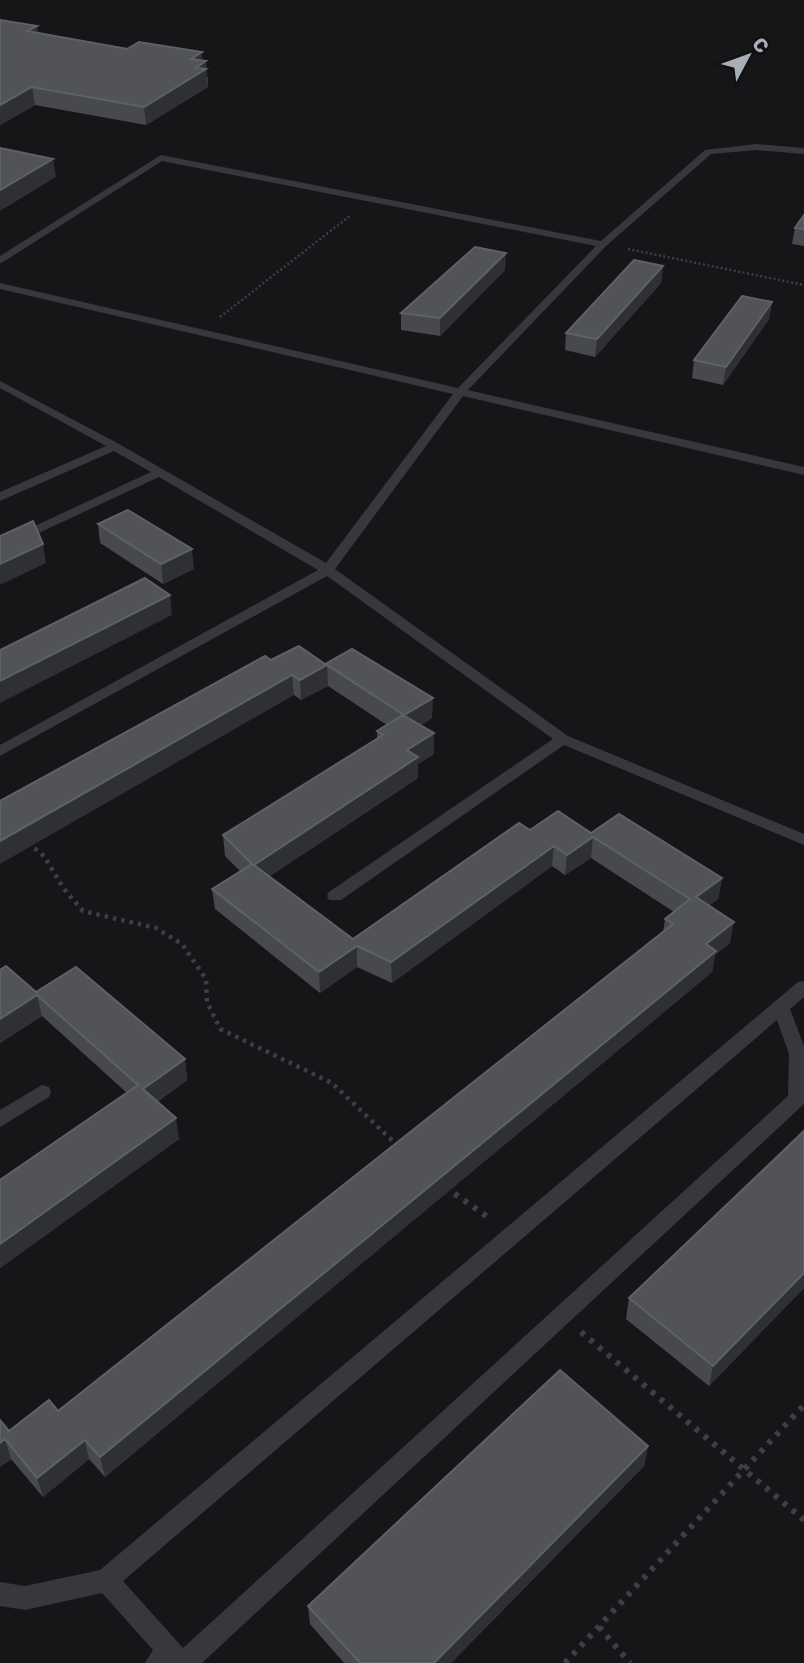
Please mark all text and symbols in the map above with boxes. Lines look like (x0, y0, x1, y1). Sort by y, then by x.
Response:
north arrow (713, 21, 783, 91)
text: С (747, 33, 774, 58)

